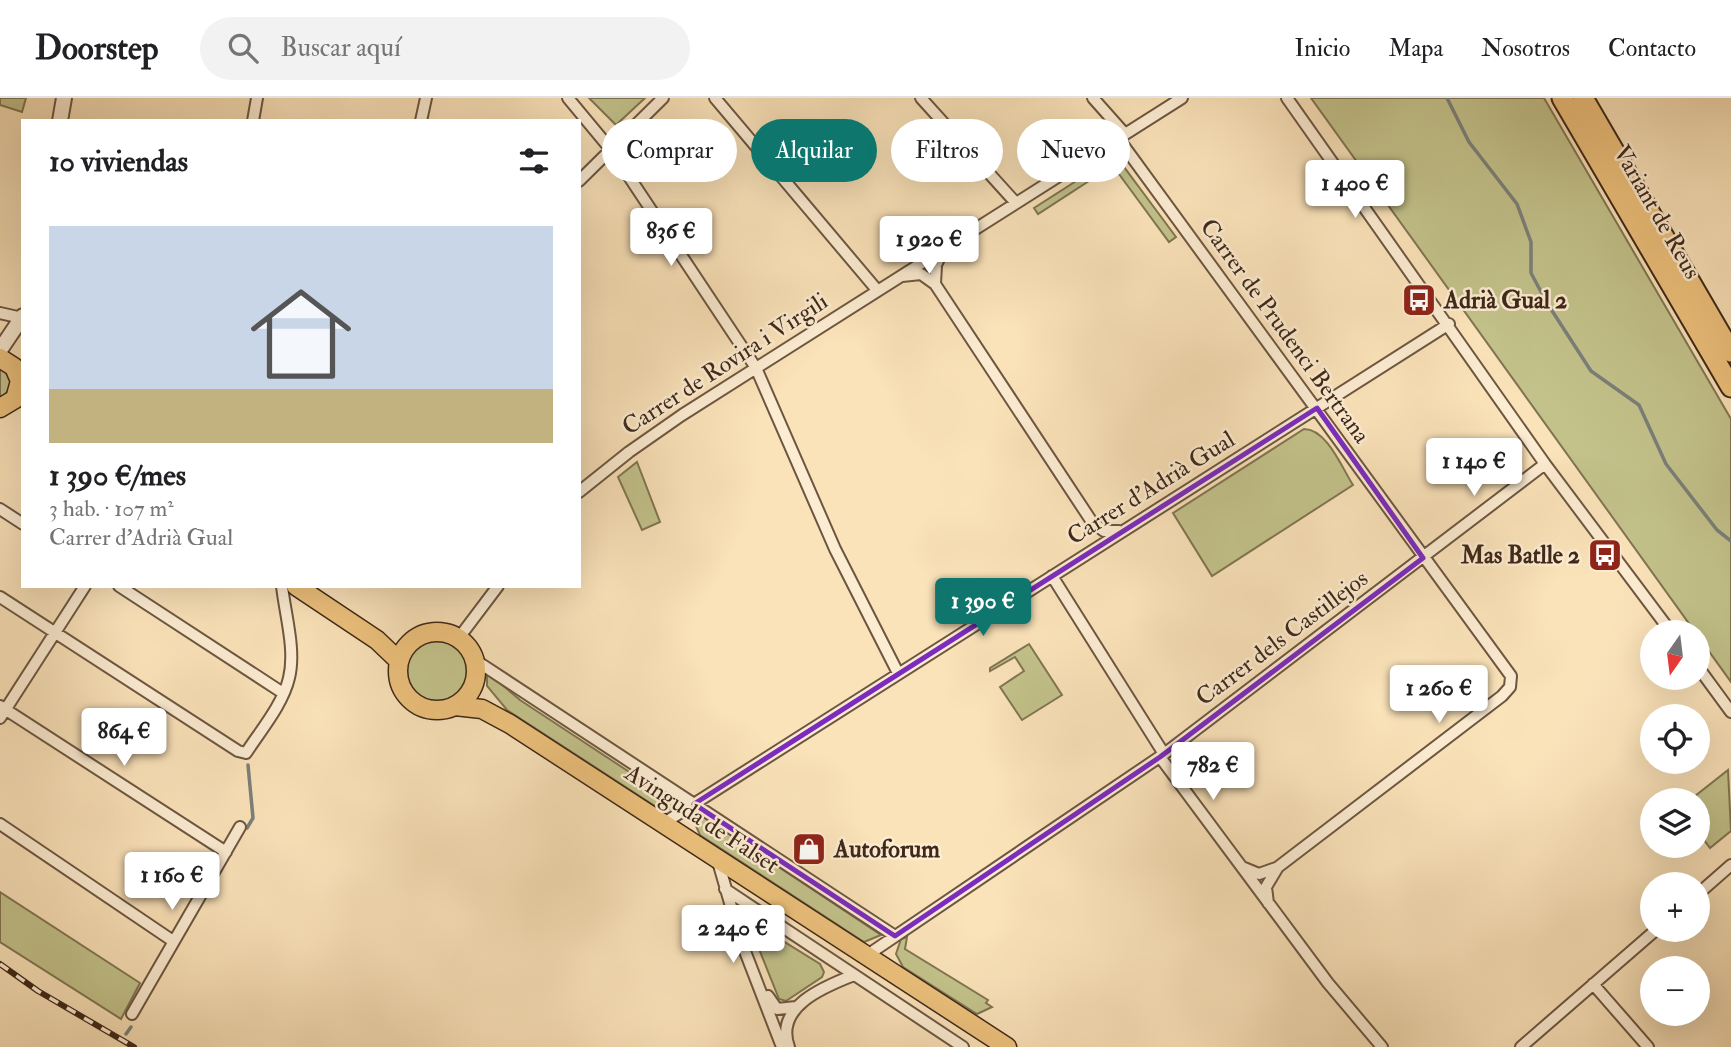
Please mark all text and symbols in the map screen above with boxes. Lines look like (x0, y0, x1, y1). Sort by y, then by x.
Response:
search box (200, 17, 690, 80)
text: Doorstep (35, 28, 158, 69)
icon: search (224, 29, 262, 67)
text: Buscar aquí (280, 32, 401, 64)
text: Inicio (1295, 33, 1350, 64)
text: Mapa (1388, 33, 1443, 64)
text: Nosotros (1481, 33, 1570, 64)
text: Contacto (1608, 33, 1696, 64)
chip: Comprar (602, 119, 737, 182)
chip: Alquilar (751, 119, 877, 182)
chip: Filtros (891, 119, 1003, 182)
chip: Nuevo (1017, 119, 1130, 182)
street label: Variant de Reus (1606, 139, 1708, 285)
icon: filters (515, 142, 553, 180)
text: 10 viviendas (49, 143, 188, 180)
pin: 1 400 € (1290, 160, 1420, 220)
text: 1 400 € (1321, 168, 1389, 197)
pin: 836 € (622, 208, 720, 268)
street label: Carrer de Prudenci Bertrana (1193, 213, 1378, 450)
text: 836 € (646, 216, 696, 245)
pin: 1 920 € (864, 216, 994, 276)
text: 1 920 € (896, 224, 962, 253)
icon: home (238, 271, 364, 397)
bus stop icon: Adrià Gual 2 (1400, 281, 1438, 319)
place label: Adrià Gual 2 (1443, 285, 1567, 316)
street label: Carrer de Rovira i Virgili (616, 286, 834, 442)
street label: Carrer d'Adrià Gual (1061, 424, 1241, 552)
pin: 1 140 € (1409, 438, 1539, 498)
text: 1 140 € (1442, 446, 1506, 475)
text: 1 390 €/mes (49, 457, 186, 494)
text: 3 hab. · 107 m² (49, 494, 174, 523)
text: Carrer d'Adrià Gual (49, 523, 233, 552)
bus stop icon: Mas Batlle 2 (1586, 536, 1624, 574)
place label: Mas Batlle 2 (1460, 540, 1580, 571)
street label: Carrer dels Castillejos (1190, 563, 1374, 713)
pin: 1 390 € (918, 578, 1048, 638)
text: 1 390 € (951, 586, 1015, 615)
north arrow (1640, 620, 1710, 690)
map controls (1640, 620, 1710, 1026)
pin: 1 260 € (1374, 666, 1504, 725)
text: 1 260 € (1406, 673, 1472, 702)
button: locate (1640, 704, 1710, 774)
pin: 864 € (75, 708, 173, 768)
text: 864 € (97, 716, 151, 745)
pin: 782 € (1164, 742, 1262, 802)
text: 782 € (1187, 750, 1239, 779)
street label: Avinguda de Falset (618, 757, 785, 881)
button: layers (1640, 788, 1710, 858)
shop icon: Autoforum (790, 830, 828, 868)
place label: Autoforum (833, 834, 940, 865)
pin: 1 160 € (107, 852, 237, 912)
text: 1 160 € (141, 860, 203, 889)
button: + (1640, 872, 1710, 942)
pin: 2 240 € (668, 906, 798, 965)
text: 2 240 € (698, 913, 768, 942)
button: − (1640, 956, 1710, 1026)

